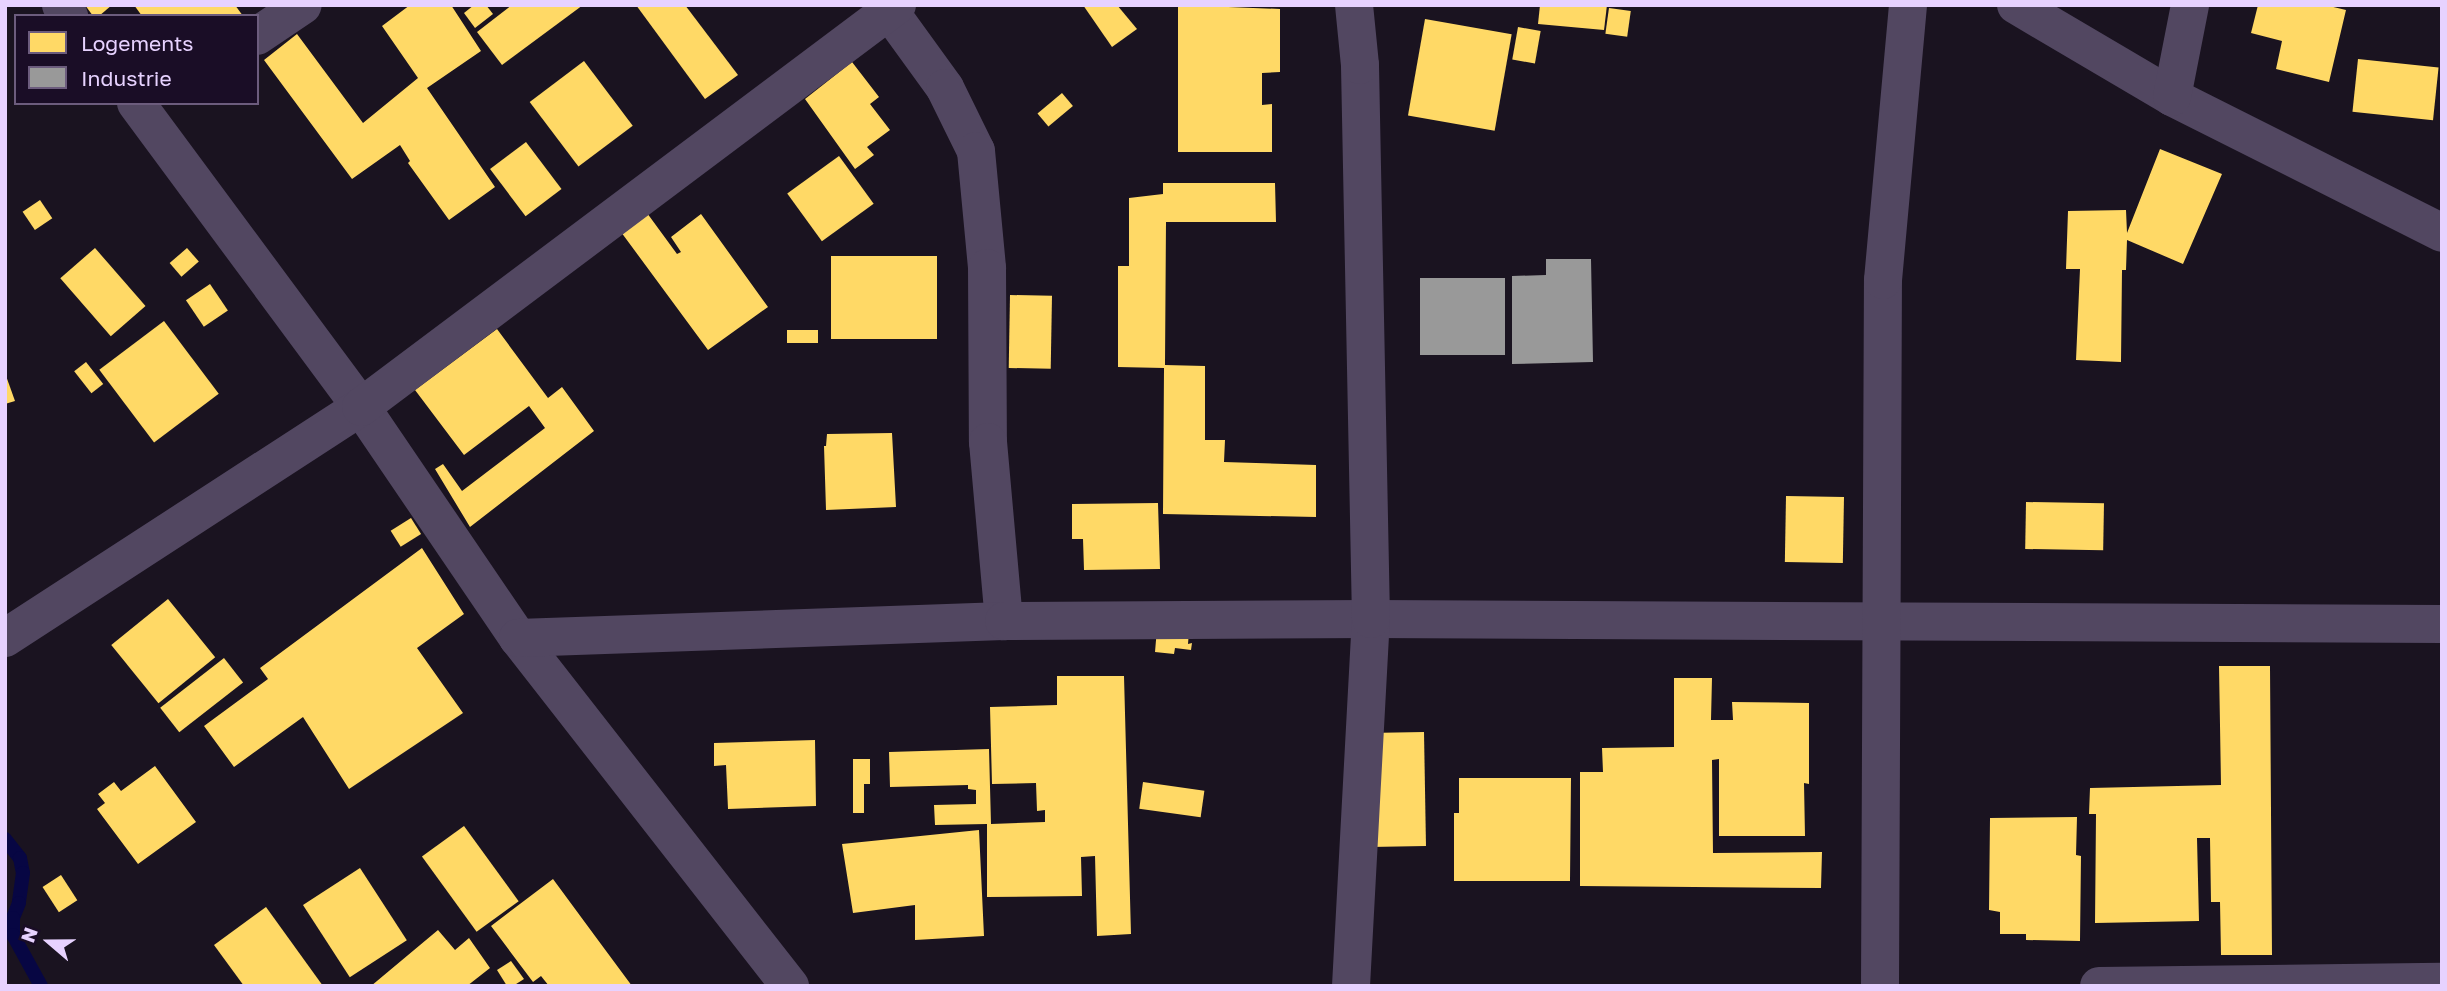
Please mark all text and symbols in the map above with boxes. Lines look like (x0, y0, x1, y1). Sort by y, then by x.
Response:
legend (14, 14, 259, 105)
text: Logements (81, 30, 193, 56)
text: Industrie (81, 65, 172, 91)
north arrow (14, 907, 84, 977)
text: N (16, 924, 42, 945)

